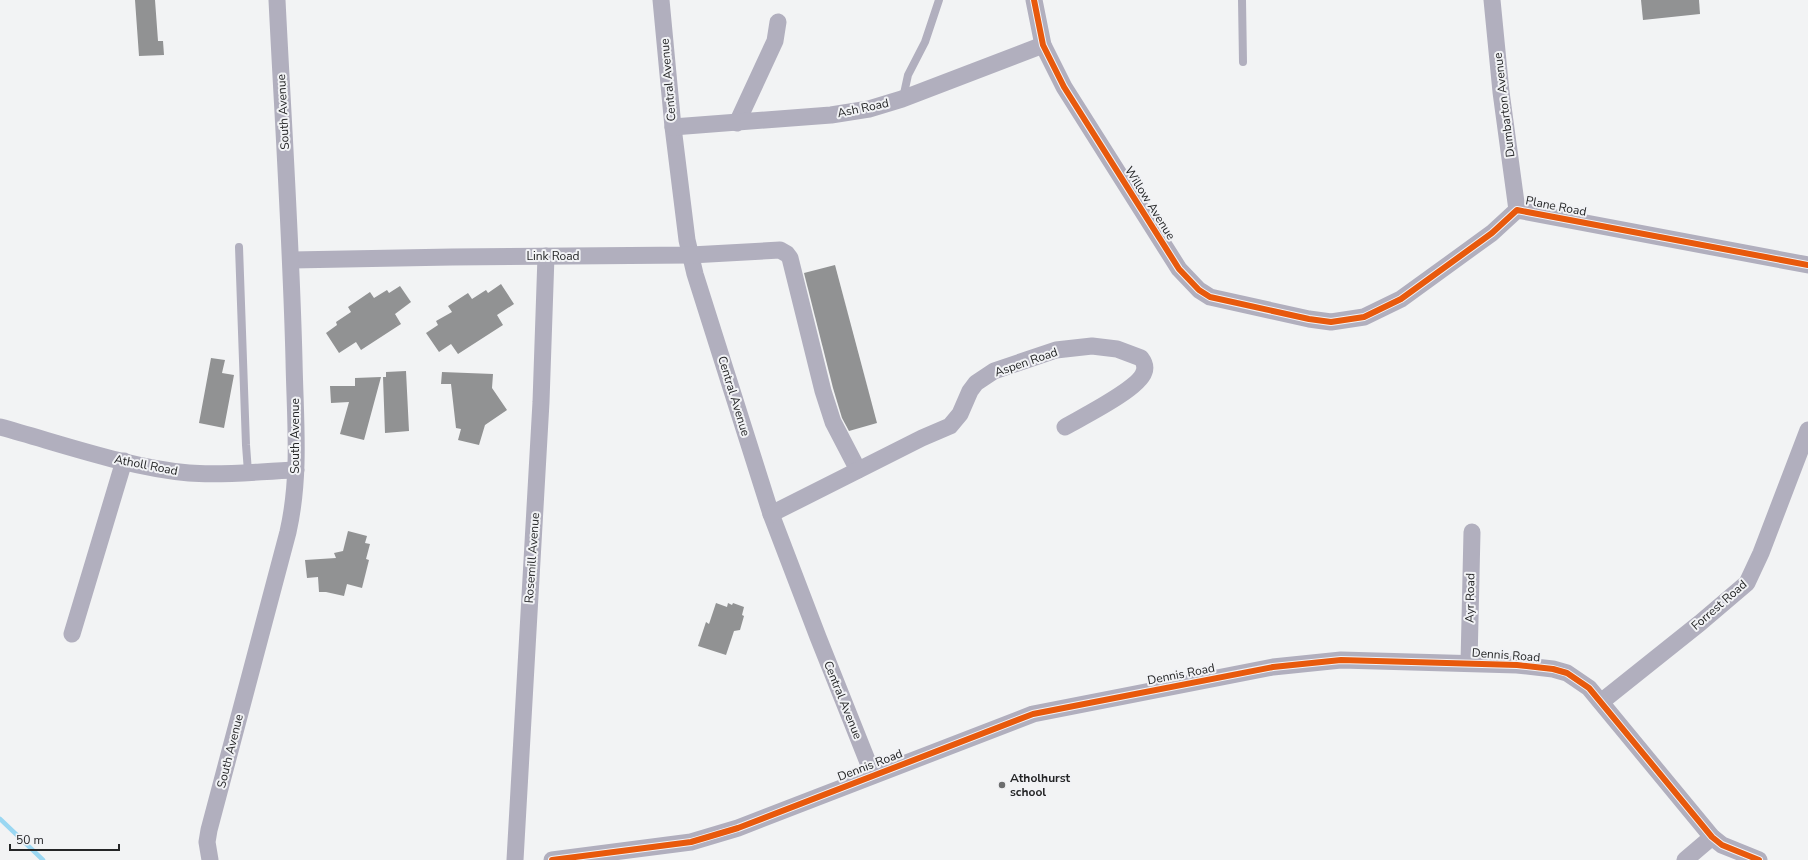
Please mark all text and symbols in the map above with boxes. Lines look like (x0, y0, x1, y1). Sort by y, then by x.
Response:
street label: Central Avenue (656, 38, 680, 122)
street label: Dumbarton Avenue (1490, 52, 1518, 158)
street label: South Avenue (273, 74, 293, 150)
street label: Ash Road (836, 95, 890, 121)
street label: Willow Avenue (1121, 163, 1179, 243)
street label: Plane Road (1524, 192, 1588, 220)
street label: Link Road (526, 248, 580, 264)
street label: Aspen Road (992, 344, 1060, 380)
street label: Central Avenue (714, 354, 754, 438)
street label: South Avenue (287, 398, 303, 474)
street label: Atholl Road (113, 451, 179, 479)
street label: Rosemill Avenue (521, 512, 543, 604)
street label: Ayr Road (1462, 573, 1478, 623)
street label: Forrest Road (1688, 576, 1750, 634)
street label: Dennis Road (1471, 645, 1541, 665)
street label: Central Avenue (820, 658, 866, 742)
street label: Dennis Road (1146, 660, 1216, 688)
street label: South Avenue (213, 712, 247, 790)
street label: Dennis Road (835, 745, 905, 785)
place label: Atholhurst school (1010, 770, 1071, 800)
marker: Atholhurst school (997, 780, 1007, 790)
scale bar (10, 826, 119, 852)
text: 50 m (16, 832, 44, 848)

